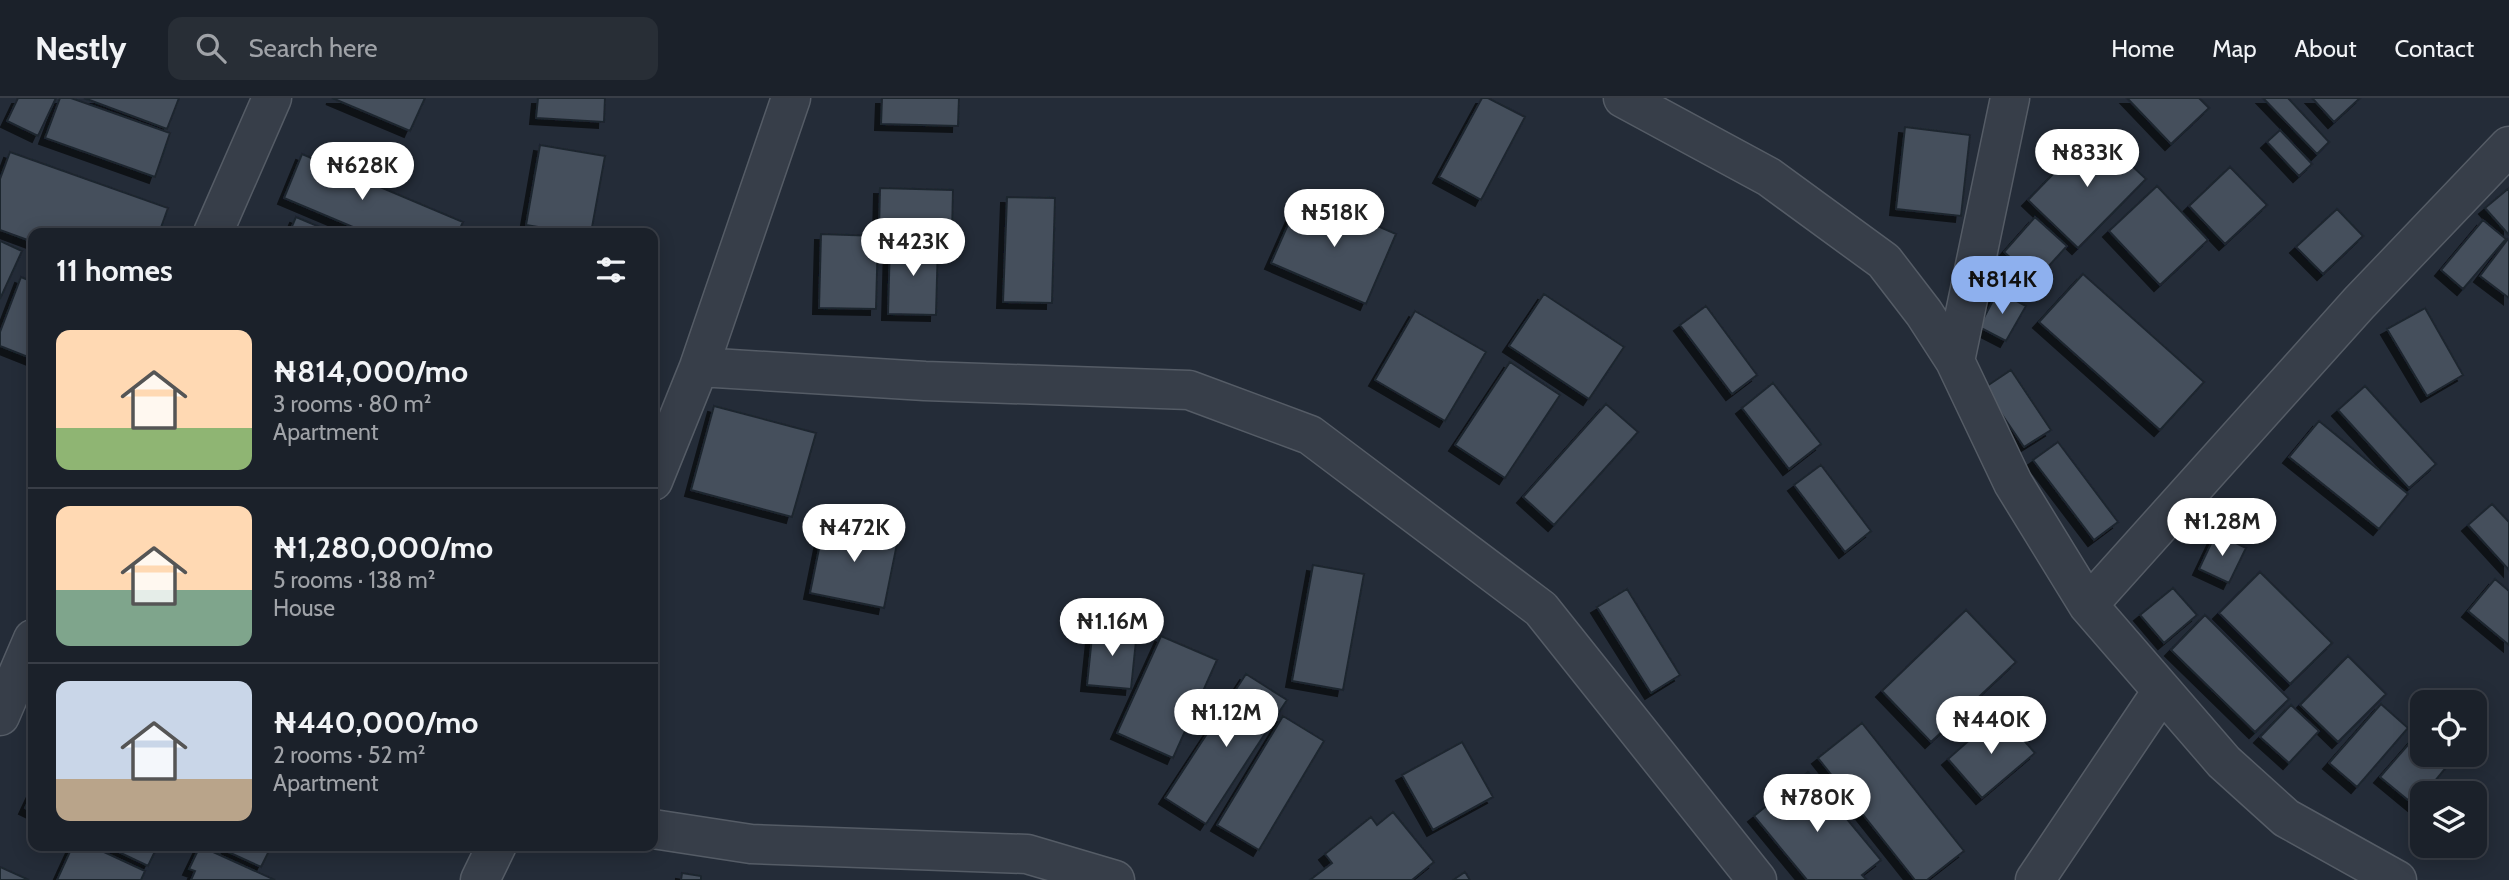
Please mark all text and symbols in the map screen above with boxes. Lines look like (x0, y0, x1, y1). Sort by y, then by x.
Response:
search box (168, 17, 658, 80)
text: Nestly (35, 28, 126, 68)
icon: search (192, 29, 230, 67)
text: Search here (248, 32, 378, 64)
text: Home (2111, 34, 2174, 63)
text: Map (2212, 34, 2257, 63)
text: About (2295, 34, 2357, 63)
text: Contact (2395, 34, 2474, 63)
pin: ₦833K (2038, 130, 2136, 189)
text: ₦833K (2051, 138, 2123, 166)
pin: ₦628K (313, 142, 411, 202)
text: ₦628K (326, 151, 398, 179)
pin: ₦518K (1285, 190, 1383, 249)
text: ₦518K (1300, 198, 1368, 226)
pin: ₦423K (864, 218, 962, 278)
text: ₦423K (877, 227, 949, 255)
icon: filters (592, 251, 630, 289)
text: 11 homes (56, 252, 173, 289)
pin: ₦814K (1953, 256, 2051, 316)
text: ₦814K (1967, 265, 2037, 293)
text: ₦814,000/mo (273, 353, 468, 390)
icon: home (112, 358, 196, 442)
text: 3 rooms · 80 m² (273, 390, 431, 418)
text: Apartment (273, 418, 378, 446)
pin: ₦1.28M (2165, 498, 2279, 558)
pin: ₦472K (805, 504, 903, 564)
text: ₦1.28M (2183, 507, 2261, 535)
text: ₦472K (818, 513, 890, 541)
text: ₦1,280,000/mo (273, 529, 493, 566)
icon: home (112, 534, 196, 618)
text: 5 rooms · 138 m² (273, 566, 435, 594)
text: House (273, 594, 335, 622)
pin: ₦1.16M (1055, 598, 1169, 658)
text: ₦1.16M (1076, 607, 1148, 635)
pin: ₦1.12M (1169, 690, 1283, 749)
map controls (2410, 690, 2487, 858)
button: locate (2410, 690, 2487, 767)
pin: ₦440K (1942, 696, 2040, 756)
text: ₦1.12M (1190, 698, 1262, 726)
text: ₦440,000/mo (273, 704, 478, 741)
text: ₦440K (1952, 705, 2030, 733)
icon: home (112, 709, 196, 793)
text: 2 rooms · 52 m² (273, 741, 426, 769)
text: Apartment (273, 769, 378, 797)
pin: ₦780K (1768, 774, 1866, 834)
button: layers (2410, 781, 2487, 858)
text: ₦780K (1780, 783, 1854, 811)

